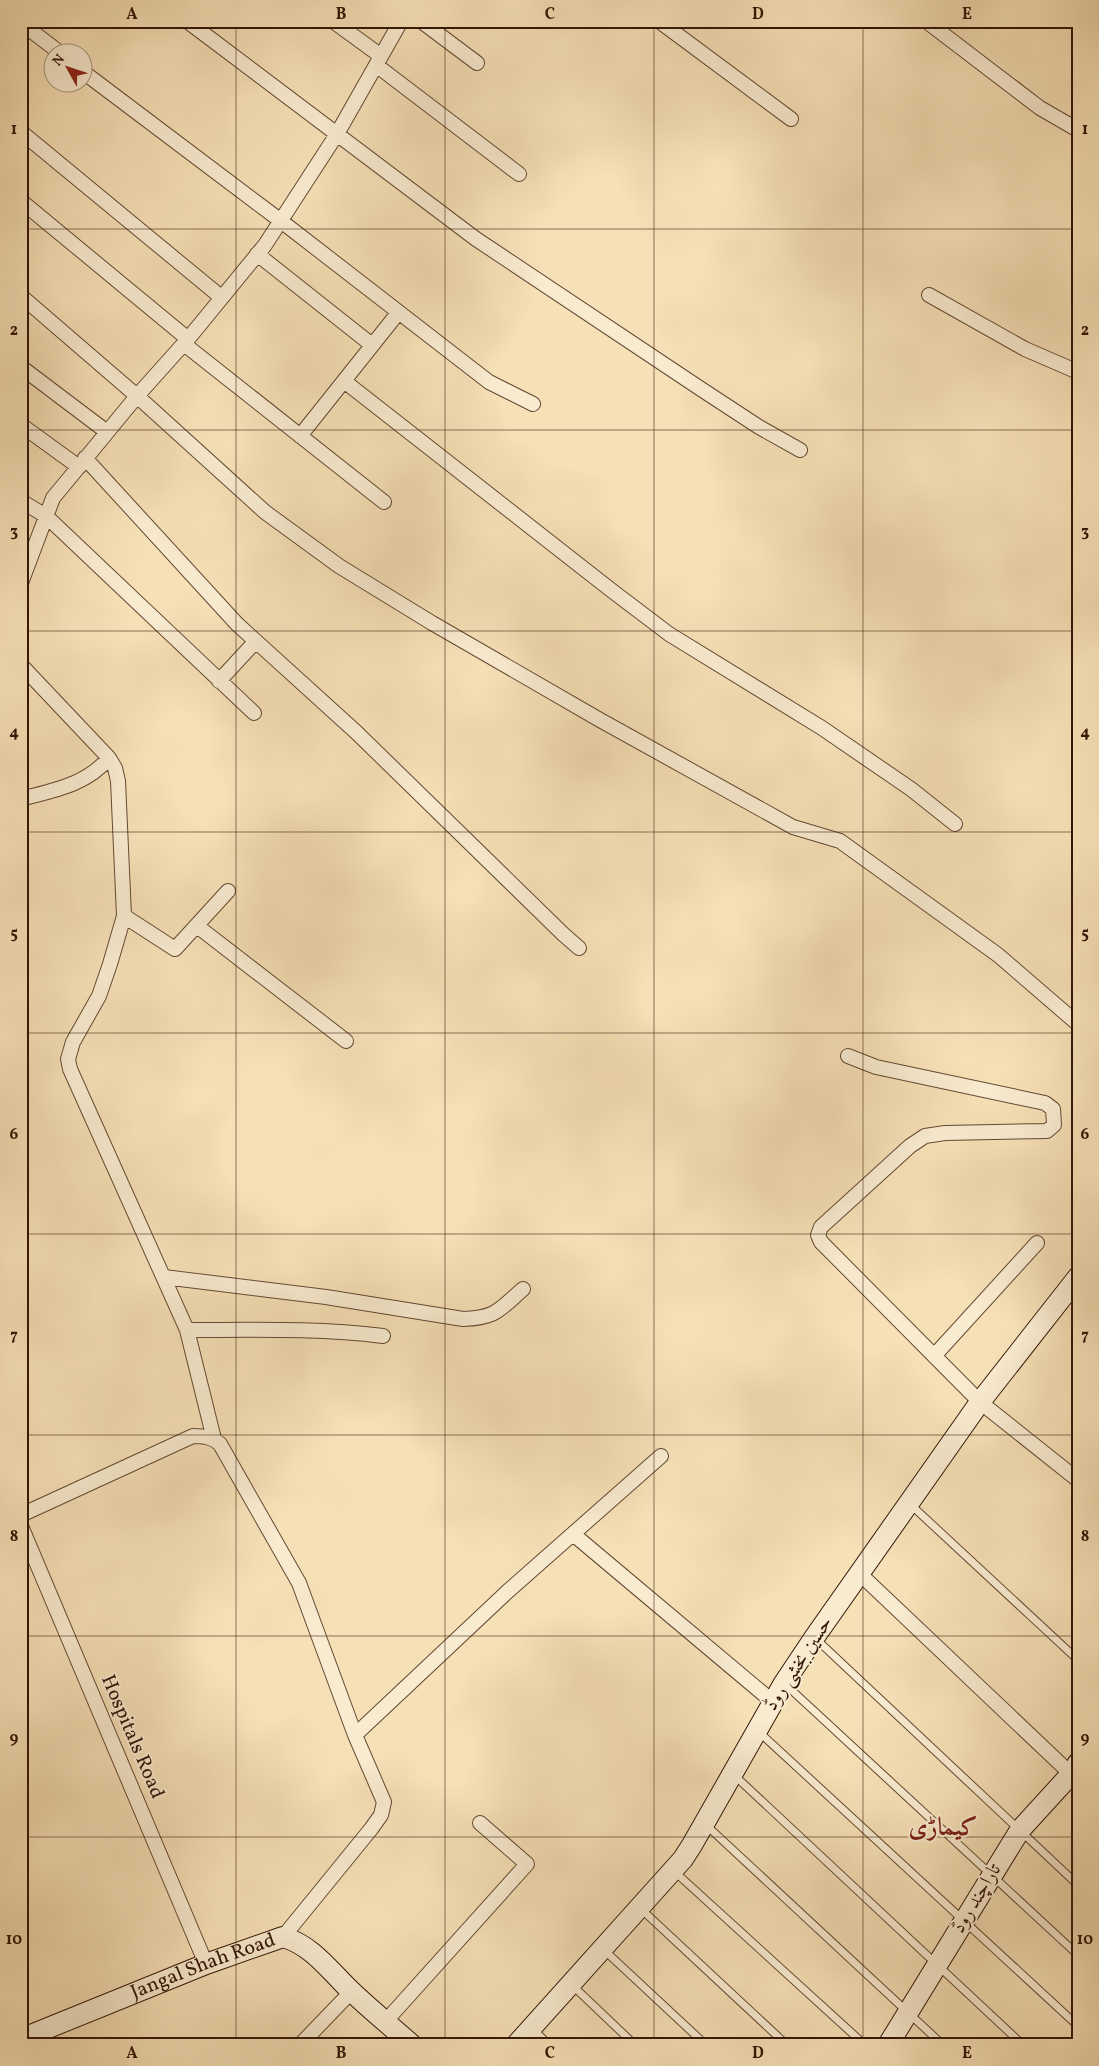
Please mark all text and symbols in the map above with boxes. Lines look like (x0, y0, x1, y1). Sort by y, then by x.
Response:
text: A (126, 4, 138, 26)
text: B (336, 4, 347, 26)
text: C (545, 4, 555, 26)
text: D (752, 4, 764, 26)
text: E (962, 4, 972, 26)
north arrow (42, 42, 92, 92)
text: N (49, 51, 70, 71)
text: 1 (11, 119, 17, 141)
text: 1 (1082, 119, 1088, 141)
text: 2 (10, 320, 18, 342)
text: 2 (1081, 320, 1089, 342)
text: 3 (10, 521, 18, 543)
text: 3 (1081, 521, 1089, 543)
text: 4 (9, 722, 19, 744)
text: 4 (1080, 722, 1090, 744)
text: 5 (10, 923, 18, 945)
text: 5 (1081, 923, 1089, 945)
text: 6 (10, 1124, 19, 1146)
text: 6 (1081, 1124, 1090, 1146)
text: 7 (10, 1325, 18, 1347)
text: 7 (1081, 1325, 1089, 1347)
text: 8 (10, 1526, 18, 1548)
text: 8 (1081, 1526, 1089, 1548)
street label: حسین بخشی روڈ (758, 1611, 840, 1717)
street label: Hospitals Road (93, 1671, 171, 1803)
text: 9 (10, 1728, 19, 1750)
text: 9 (1081, 1728, 1090, 1750)
district label: کیماڑی (909, 1811, 977, 1846)
street label: تاراچند روڈ (945, 1859, 1009, 1939)
street label: Jangal Shah Road (127, 1927, 279, 2007)
text: 10 (6, 1929, 22, 1951)
text: 10 (1077, 1929, 1093, 1951)
text: A (126, 2043, 138, 2065)
text: B (336, 2043, 347, 2065)
text: C (545, 2043, 555, 2065)
text: D (752, 2043, 764, 2065)
text: E (962, 2043, 972, 2065)

